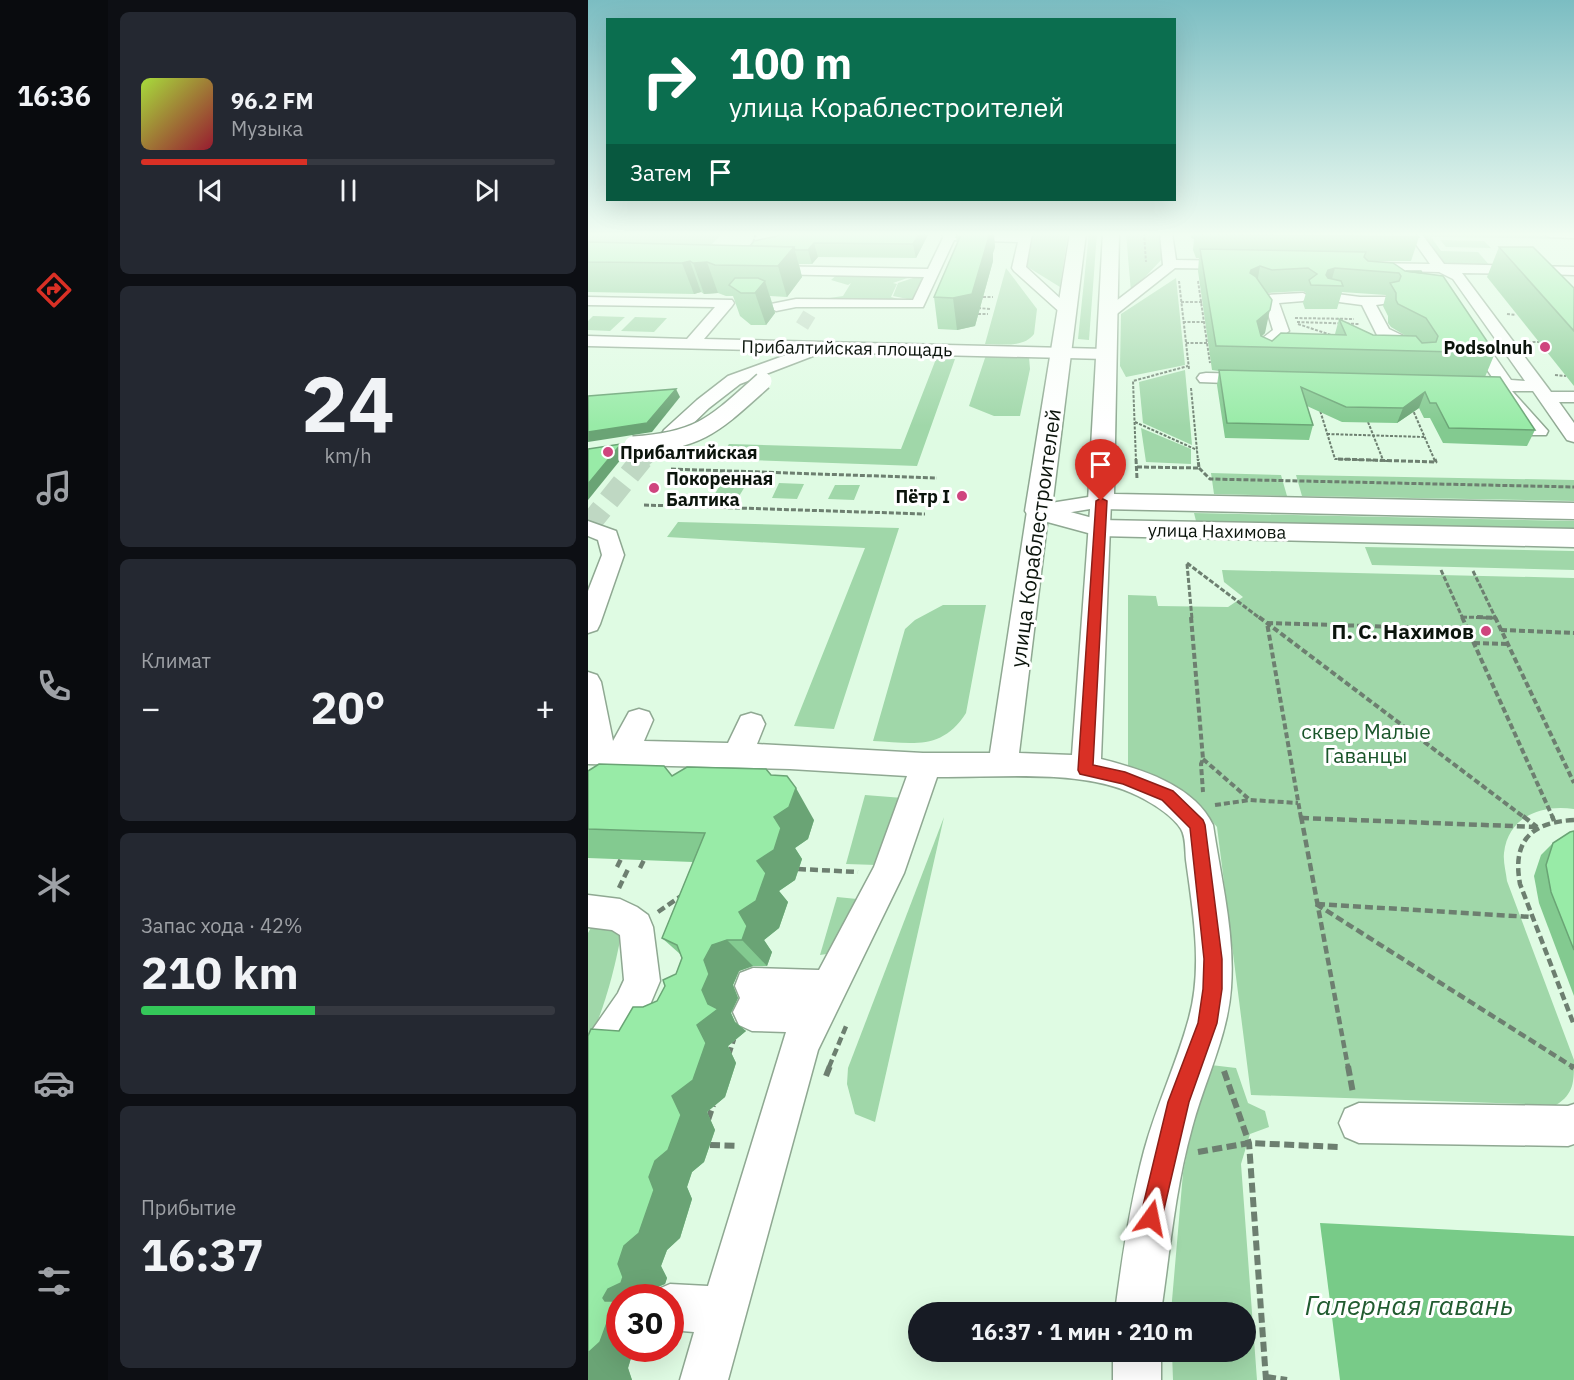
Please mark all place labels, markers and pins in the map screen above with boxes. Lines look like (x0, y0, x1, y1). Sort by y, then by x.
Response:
place label: Podsolnuh (1444, 336, 1533, 359)
marker: Podsolnuh (1538, 340, 1552, 354)
pin (1075, 439, 1126, 501)
place label: Прибалтийская (620, 441, 758, 464)
marker: Прибалтийская (601, 445, 615, 459)
place label: Покоренная Балтика (666, 467, 773, 511)
marker: Покоренная Балтика (647, 481, 661, 495)
place label: Пётр I (895, 485, 950, 508)
marker: Пётр I (955, 489, 969, 503)
place label: П. С. Нахимов (1332, 617, 1474, 645)
marker: П. С. Нахимов (1479, 624, 1493, 638)

